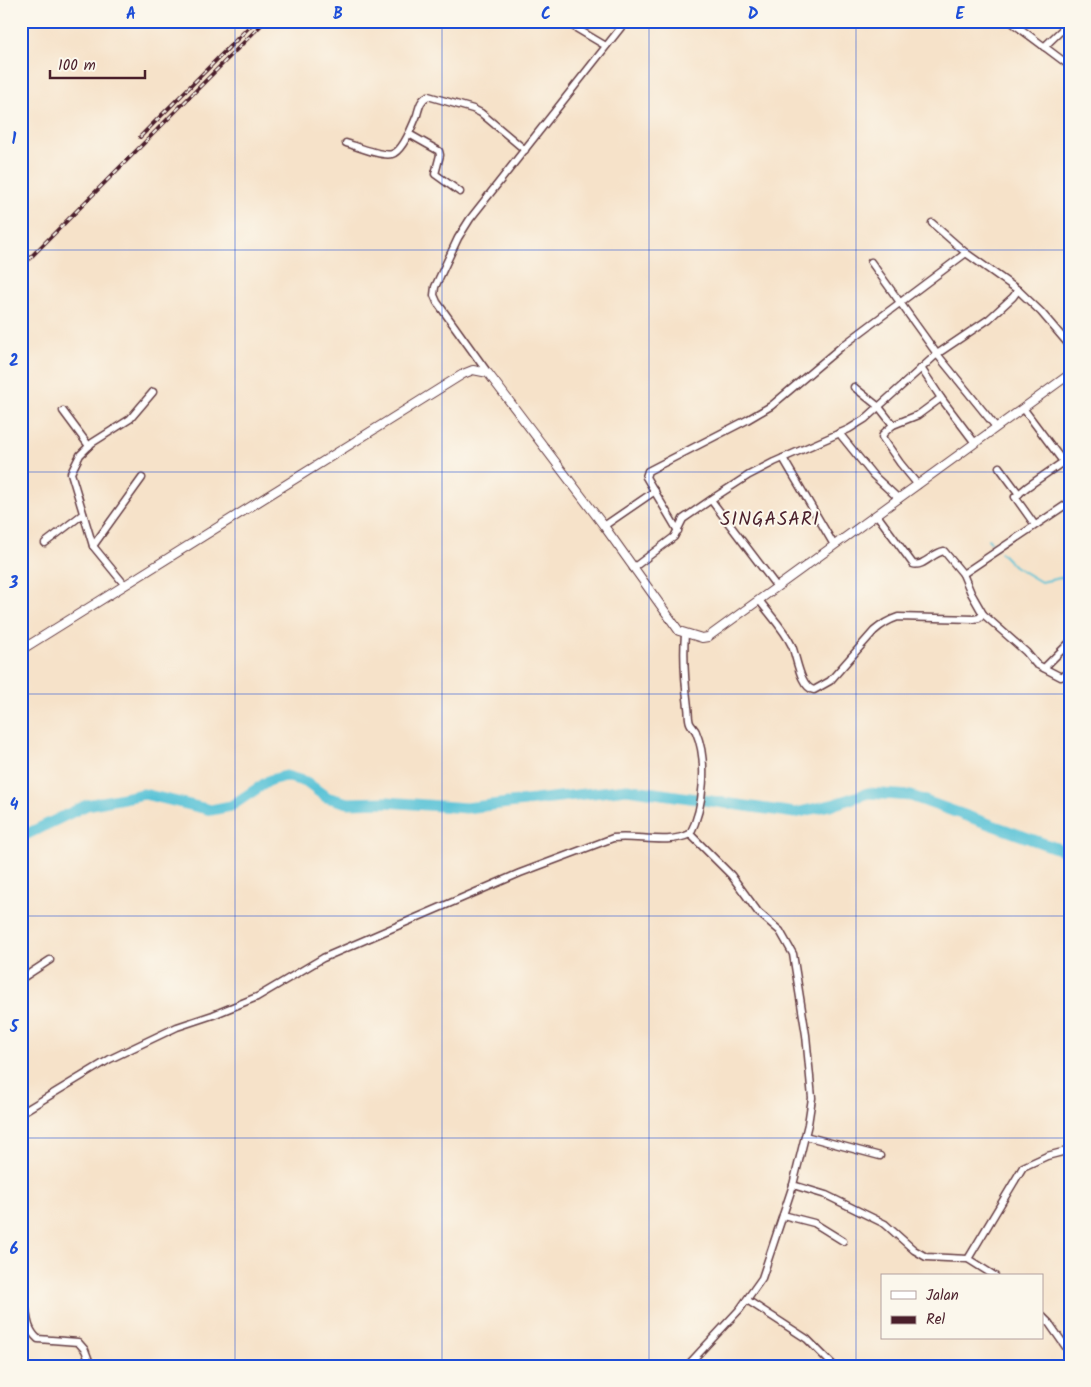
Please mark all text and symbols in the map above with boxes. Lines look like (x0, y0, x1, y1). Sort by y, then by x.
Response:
text: A (126, 2, 136, 27)
text: B (333, 2, 343, 27)
text: C (541, 2, 551, 27)
text: D (748, 2, 759, 27)
text: E (956, 2, 966, 27)
scale bar (50, 48, 145, 80)
text: 100 m (58, 54, 96, 78)
text: 1 (12, 127, 17, 152)
text: 2 (9, 349, 19, 374)
district label: SINGASARI (720, 505, 820, 535)
text: 3 (9, 571, 19, 596)
text: 4 (10, 793, 19, 818)
text: 5 (9, 1015, 20, 1040)
text: 6 (10, 1237, 19, 1262)
legend (881, 1274, 1044, 1340)
text: Jalan (926, 1284, 959, 1308)
text: Rel (926, 1308, 946, 1332)

